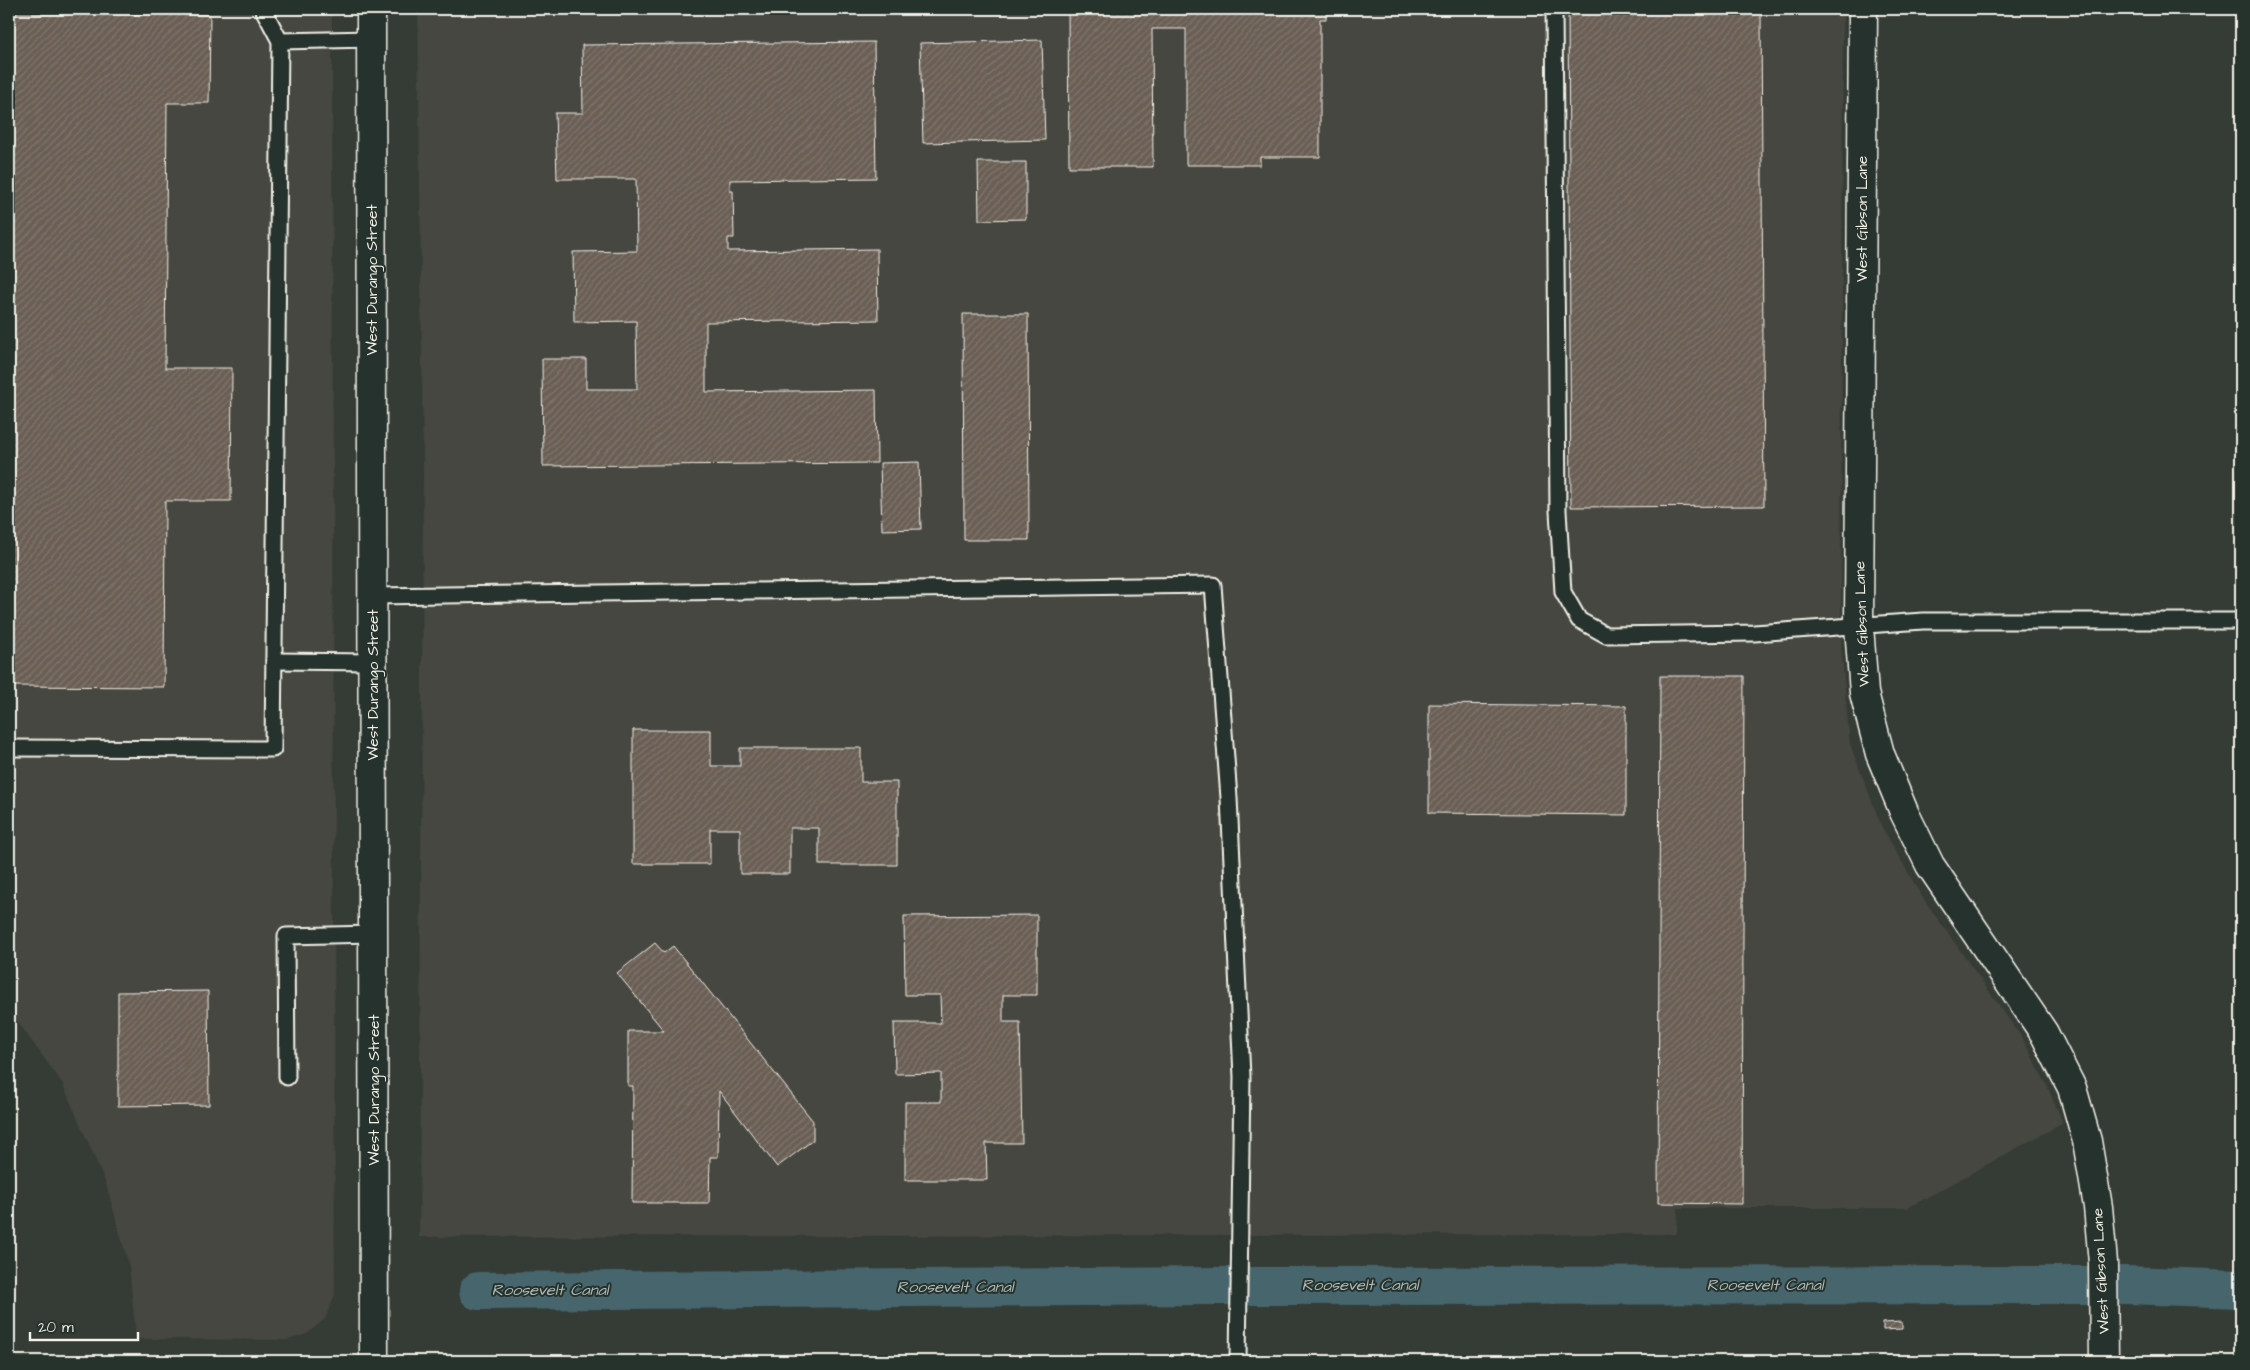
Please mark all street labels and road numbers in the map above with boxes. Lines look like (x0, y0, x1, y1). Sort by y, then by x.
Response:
street label: West Gibson Lane (1852, 156, 1873, 282)
street label: West Durango Street (362, 204, 384, 356)
street label: West Gibson Lane (1849, 561, 1875, 687)
street label: West Durango Street (363, 609, 385, 761)
street label: West Durango Street (364, 1014, 386, 1166)
street label: West Gibson Lane (2087, 1208, 2115, 1334)

